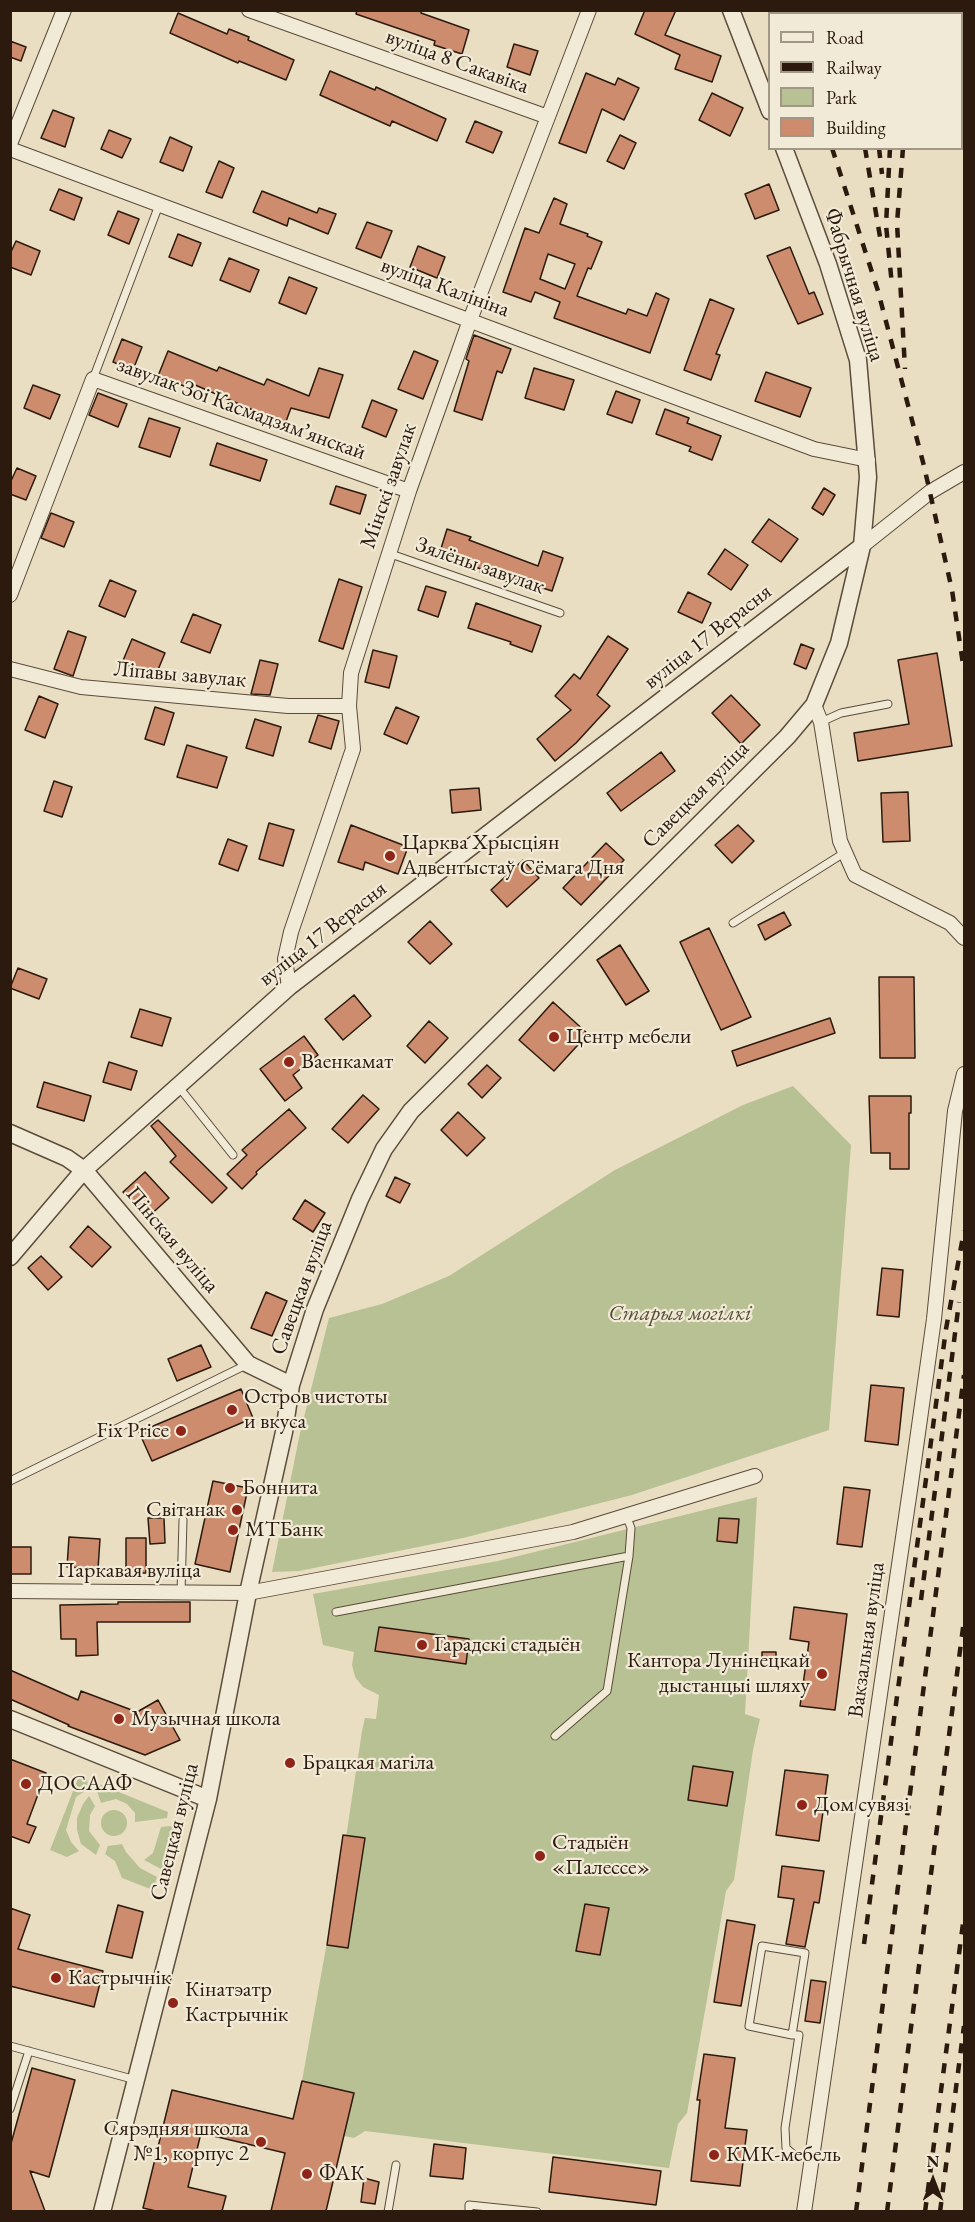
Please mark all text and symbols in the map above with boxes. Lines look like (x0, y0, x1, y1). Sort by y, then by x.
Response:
legend (768, 12, 963, 150)
street label: вуліца 8 Сакавіка (382, 24, 532, 100)
text: Road (826, 26, 864, 49)
text: Railway (826, 56, 882, 79)
text: Park (826, 86, 857, 109)
text: Building (826, 116, 886, 139)
street label: Фабрычная вуліца (818, 205, 890, 365)
street label: вуліца Калініна (377, 253, 513, 323)
street label: завулак Зоі Касмадзямʼянскай (113, 352, 369, 466)
street label: Мінскі завулак (355, 420, 423, 552)
street label: Зялёны завулак (412, 532, 548, 600)
street label: вуліца 17 Верасня (639, 579, 777, 695)
street label: Ліпавы завулак (113, 656, 247, 694)
street label: Савецкая вуліца (637, 736, 755, 854)
place label: Царква Хрысціян Адвентыстаў Сёмага Дня (402, 830, 624, 882)
marker: Царква Хрысціян Адвентыстаў Сёмага Дня (383, 849, 397, 863)
street label: вуліца 17 Верасня (254, 876, 392, 992)
place label: Центр мебели (566, 1024, 691, 1050)
marker: Центр мебели (547, 1030, 561, 1044)
place label: Ваенкамат (301, 1049, 393, 1075)
marker: Ваенкамат (282, 1055, 296, 1069)
street label: Пінская вуліца (120, 1181, 224, 1299)
street label: Савецкая вуліца (265, 1217, 339, 1359)
park label: Старыя могілкі (608, 1301, 752, 1327)
place label: Остров чистоты и вкуса (244, 1384, 388, 1436)
marker: Остров чистоты и вкуса (225, 1403, 239, 1417)
place label: Fix Price (97, 1418, 169, 1444)
marker: Fix Price (174, 1424, 188, 1438)
place label: Боннита (242, 1475, 318, 1501)
marker: Боннита (223, 1481, 237, 1495)
place label: Світанак (146, 1497, 225, 1523)
marker: Світанак (230, 1503, 244, 1517)
place label: МТБанк (245, 1517, 323, 1543)
marker: МТБанк (226, 1523, 240, 1537)
street label: Паркавая вуліца (57, 1558, 201, 1584)
street label: Вакзальная вуліца (843, 1560, 891, 1720)
place label: Гарадскі стадыён (434, 1632, 581, 1658)
marker: Гарадскі стадыён (415, 1638, 429, 1652)
place label: Кантора Лунінецкай дыстанцыі шляху (627, 1648, 810, 1700)
marker: Кантора Лунінецкай дыстанцыі шляху (815, 1667, 829, 1681)
place label: Музычная школа (131, 1706, 280, 1732)
marker: Музычная школа (112, 1712, 126, 1726)
place label: Брацкая магіла (302, 1750, 434, 1776)
marker: Брацкая магіла (283, 1756, 297, 1770)
street label: Савецкая вуліца (145, 1760, 205, 1904)
place label: ДОСААФ (38, 1771, 132, 1797)
marker: ДОСААФ (19, 1777, 33, 1791)
place label: Дом сувязі (814, 1792, 909, 1818)
marker: Дом сувязі (795, 1798, 809, 1812)
place label: Стадыён «Палессе» (552, 1830, 650, 1882)
marker: Стадыён «Палессе» (533, 1849, 547, 1863)
place label: Кастрычнік (68, 1965, 171, 1991)
marker: Кастрычнік (49, 1971, 63, 1985)
place label: Кінатэатр Кастрычнік (185, 1977, 288, 2029)
marker: Кінатэатр Кастрычнік (166, 1996, 180, 2010)
place label: Сярэдняя школа №1, корпус 2 (103, 2116, 249, 2168)
marker: Сярэдняя школа №1, корпус 2 (254, 2135, 268, 2149)
place label: КМК-мебель (726, 2142, 841, 2168)
marker: КМК-мебель (707, 2148, 721, 2162)
north arrow (903, 2150, 963, 2210)
text: N (927, 2151, 939, 2172)
place label: ФАК (319, 2161, 365, 2187)
marker: ФАК (300, 2167, 314, 2181)

